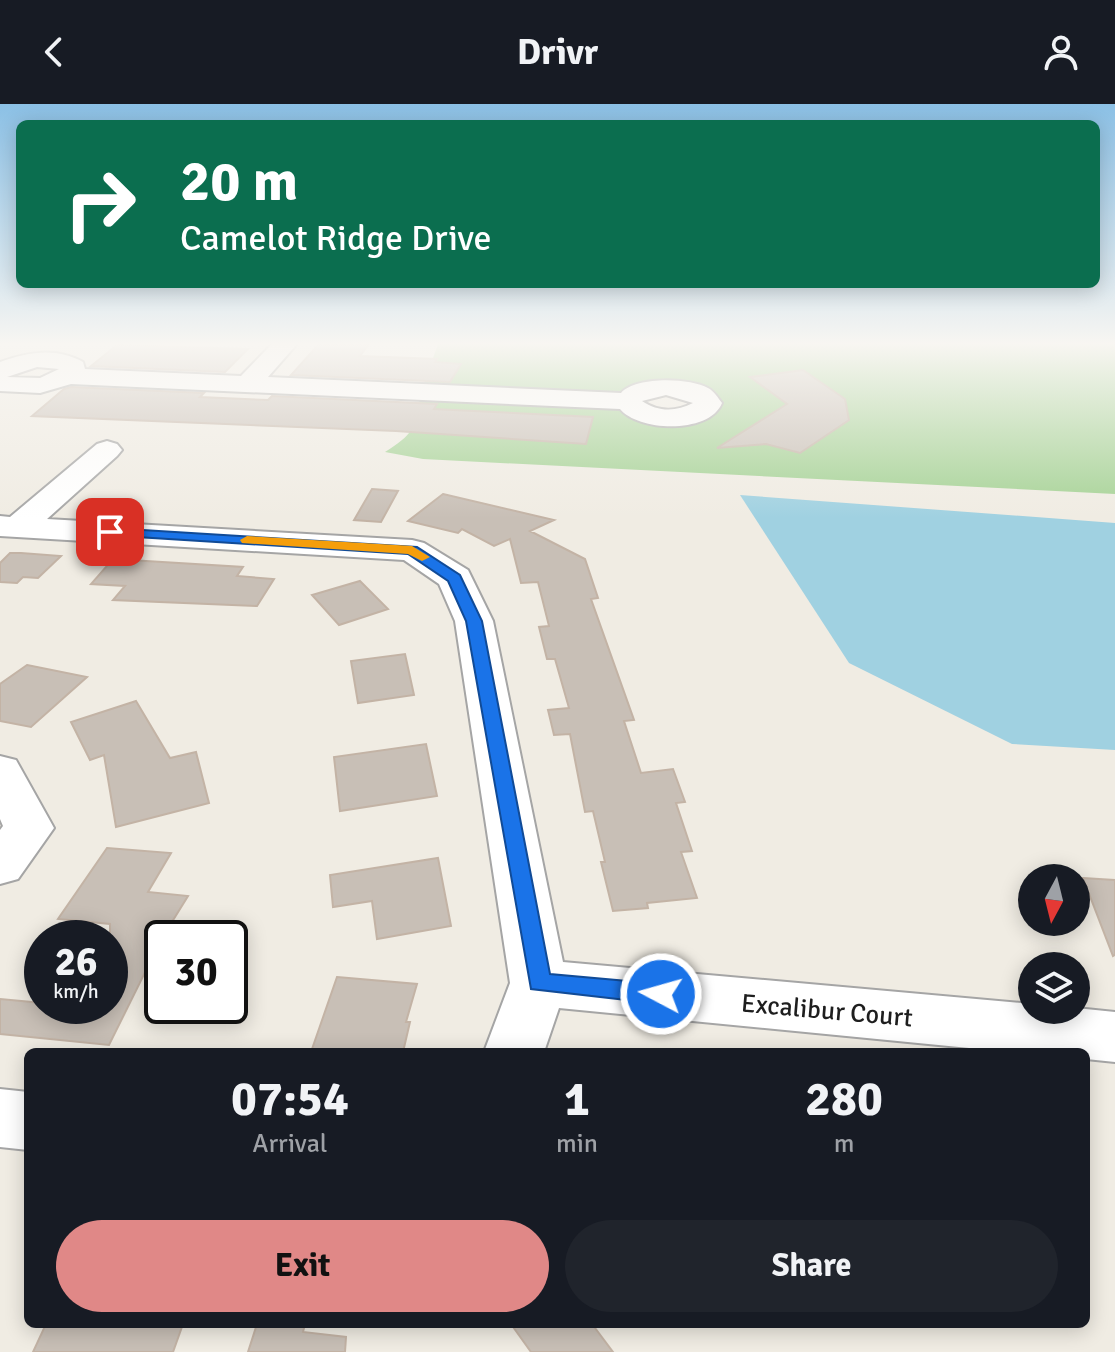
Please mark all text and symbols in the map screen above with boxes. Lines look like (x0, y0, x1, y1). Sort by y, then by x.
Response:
icon: back (32, 30, 76, 74)
text: Drivr (517, 30, 598, 75)
icon: person (1039, 30, 1083, 74)
text: 20 m (180, 147, 298, 216)
icon: right (48, 152, 152, 256)
text: Camelot Ridge Drive (180, 216, 492, 261)
pin (76, 498, 144, 566)
icon: arrive (88, 510, 132, 554)
north arrow (1018, 864, 1090, 936)
map controls (1018, 864, 1090, 1024)
speed limit sign: 30 (144, 920, 248, 1024)
text: 26 (54, 937, 98, 987)
position arrow (619, 952, 703, 1036)
button: layers (1018, 952, 1090, 1024)
text: km/h (53, 979, 99, 1004)
street label: Excalibur Court (740, 988, 914, 1034)
text: 07:54 (231, 1070, 349, 1129)
text: 1 (564, 1070, 590, 1129)
text: 280 (805, 1070, 883, 1129)
text: Arrival (253, 1128, 327, 1160)
text: min (556, 1128, 598, 1160)
text: m (834, 1128, 854, 1160)
button: Exit (56, 1220, 549, 1312)
button: Share (565, 1220, 1058, 1312)

